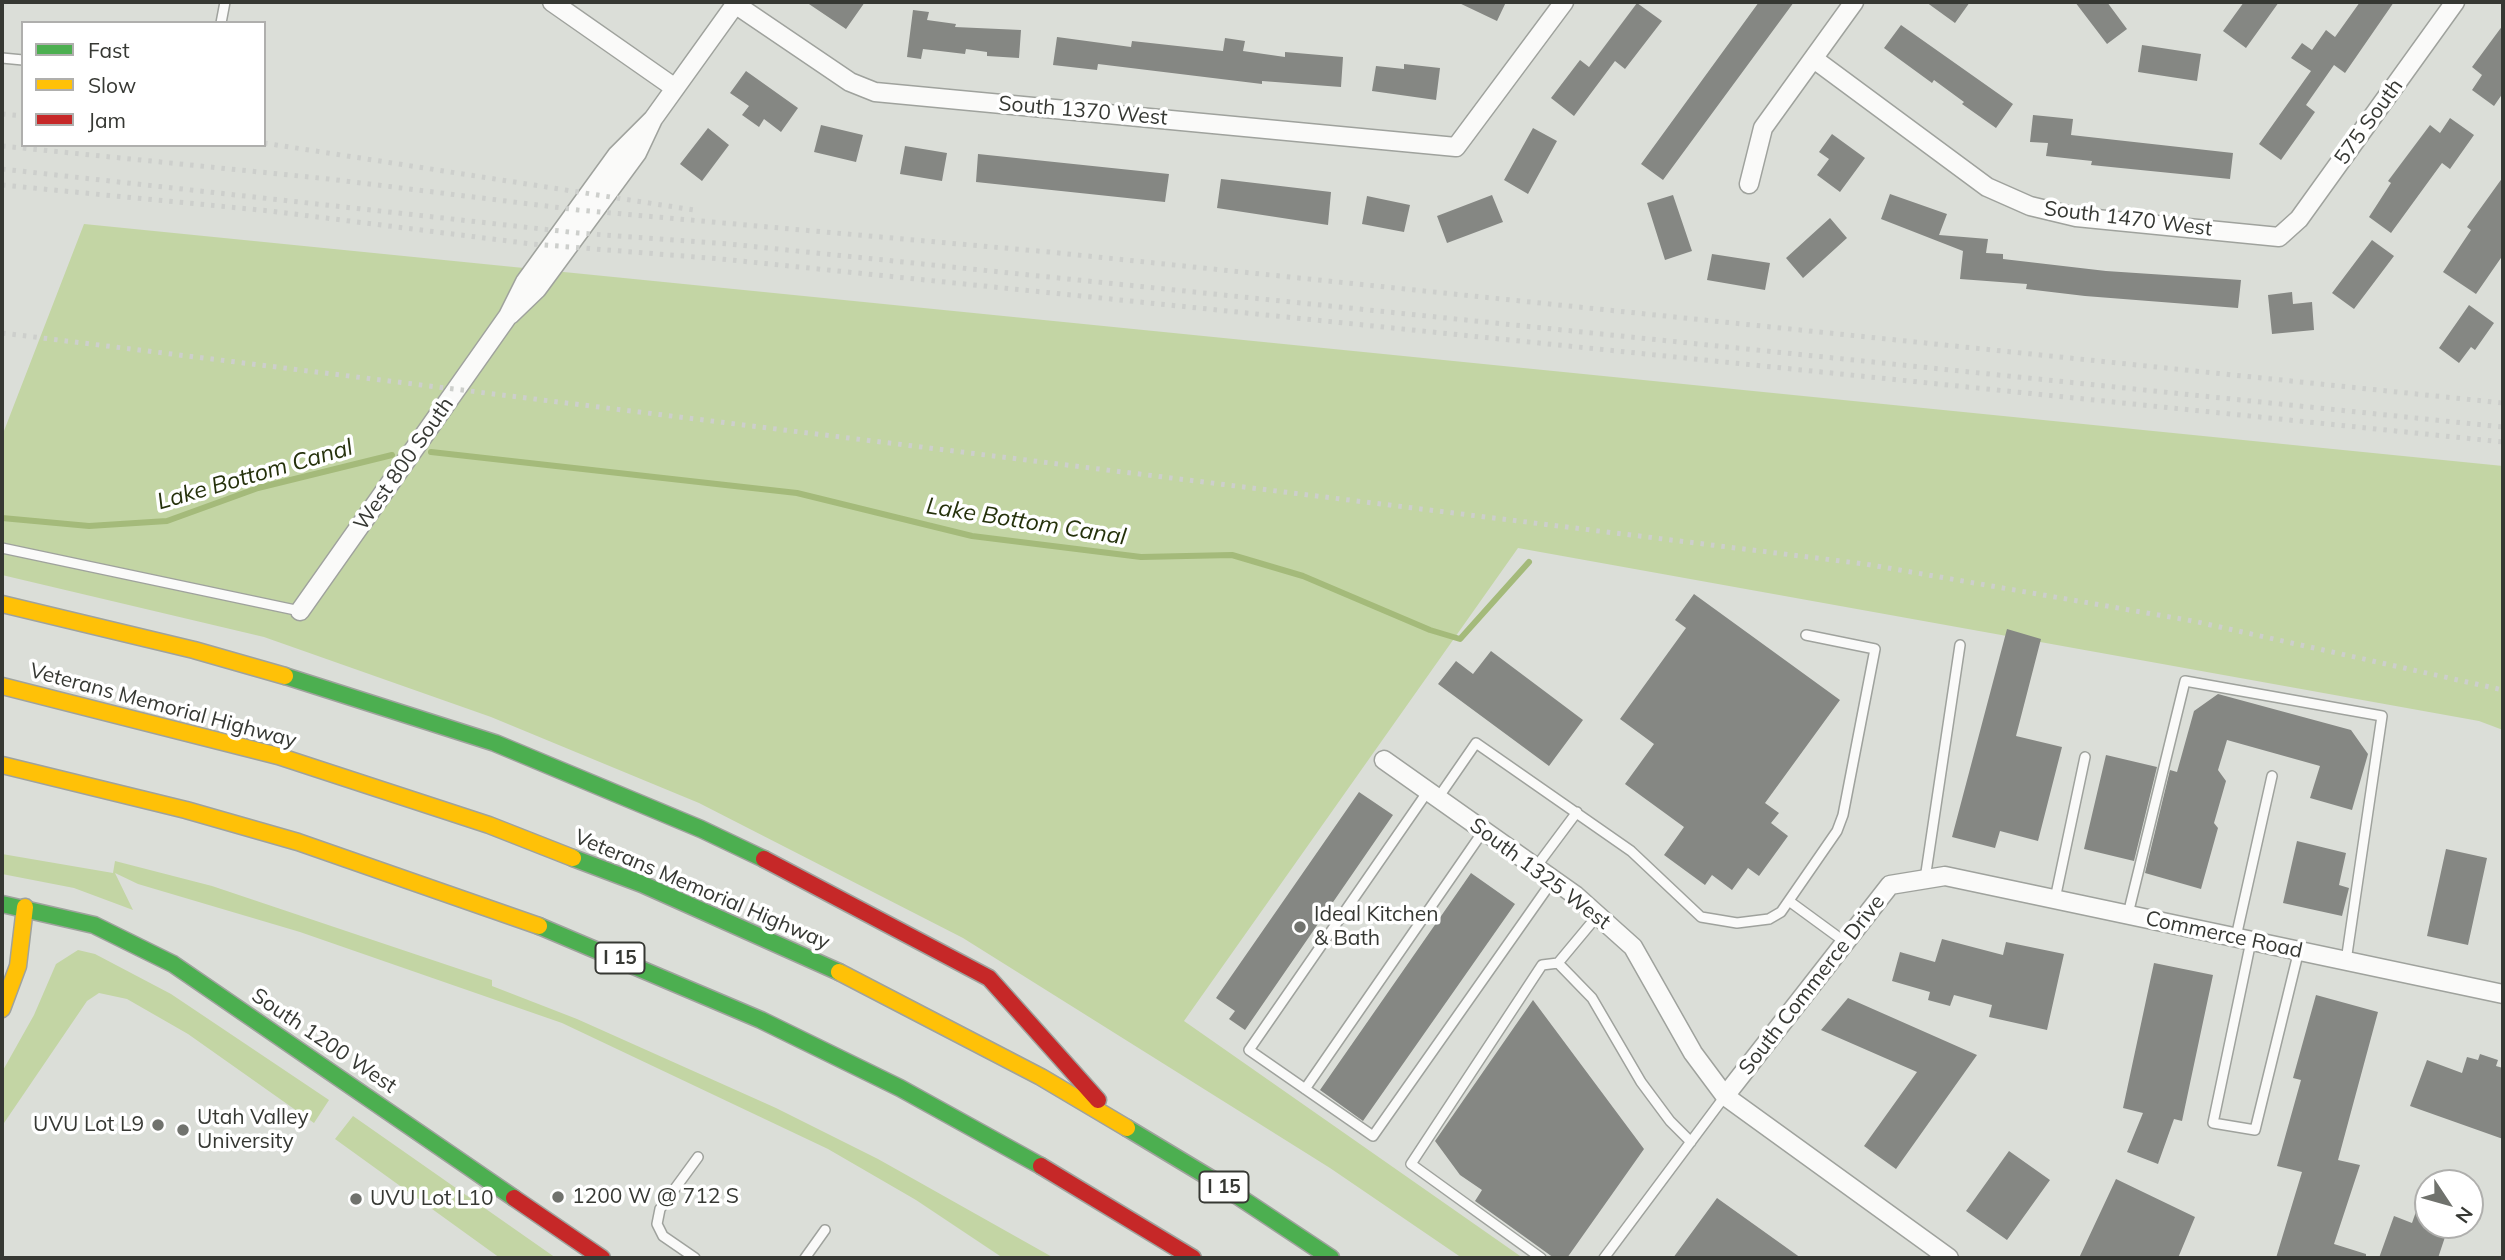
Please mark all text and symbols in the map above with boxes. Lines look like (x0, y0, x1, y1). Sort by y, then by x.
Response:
legend (21, 21, 266, 147)
text: Fast (88, 37, 130, 63)
text: Slow (88, 72, 136, 98)
street label: 575 South (2329, 74, 2409, 170)
street label: South 1370 West (998, 91, 1168, 131)
text: Jam (88, 107, 126, 133)
street label: South 1470 West (2042, 196, 2214, 242)
street label: West 800 South (349, 393, 459, 535)
water label: Lake Bottom Canal (154, 434, 356, 516)
water label: Lake Bottom Canal (924, 493, 1128, 551)
street label: Veterans Memorial Highway (27, 658, 299, 754)
street label: South 1325 West (1465, 813, 1615, 935)
street label: Veterans Memorial Highway (570, 825, 834, 955)
street label: South Commerce Drive (1734, 890, 1890, 1080)
place label: Ideal Kitchen & Bath (1314, 902, 1439, 952)
street label: Commerce Road (2143, 906, 2305, 964)
marker: Ideal Kitchen & Bath (1292, 919, 1308, 935)
road number: I 15 (596, 942, 644, 974)
street label: South 1200 West (247, 983, 401, 1099)
place label: Utah Valley University (197, 1105, 309, 1155)
place label: UVU Lot L9 (33, 1112, 144, 1138)
marker: UVU Lot L9 (150, 1117, 166, 1133)
marker: Utah Valley University (175, 1122, 191, 1138)
north arrow (2414, 1169, 2484, 1239)
road number: I 15 (1200, 1172, 1248, 1203)
place label: 1200 W @ 712 S (572, 1184, 739, 1210)
place label: UVU Lot L10 (370, 1186, 494, 1212)
marker: 1200 W @ 712 S (550, 1189, 566, 1205)
marker: UVU Lot L10 (348, 1191, 364, 1207)
text: N (2450, 1202, 2478, 1228)

